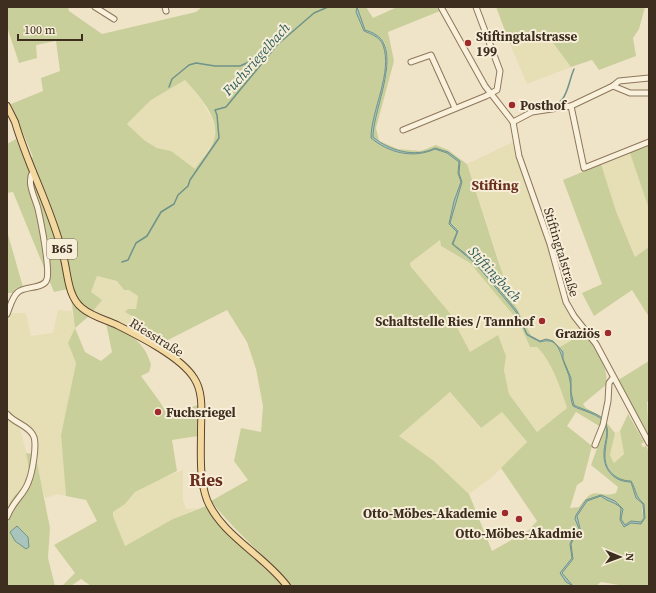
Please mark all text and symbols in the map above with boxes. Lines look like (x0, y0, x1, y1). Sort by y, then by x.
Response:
scale bar (18, 16, 82, 42)
water label: Fuchsriegelbach (217, 18, 295, 101)
text: 100 m (24, 22, 56, 38)
place label: Stiftingtalstrasse 199 (476, 28, 577, 60)
marker: Stiftingtalstrasse 199 (463, 38, 473, 48)
place label: Posthof (520, 97, 567, 114)
marker: Posthof (507, 100, 517, 110)
district label: Stifting (471, 175, 519, 195)
street label: Stiftingtalstraße (540, 205, 583, 299)
road number: B65 (47, 239, 77, 259)
water label: Stiftingbach (464, 242, 526, 307)
place label: Schaltstelle Ries / Tannhof (375, 313, 535, 330)
street label: Riesstraße (126, 314, 187, 361)
marker: Schaltstelle Ries / Tannhof (537, 316, 547, 326)
place label: Graziös (555, 325, 600, 342)
marker: Graziös (603, 328, 613, 338)
place label: Fuchsriegel (166, 404, 236, 421)
marker: Fuchsriegel (153, 407, 163, 417)
district label: Ries (189, 468, 223, 492)
place label: Otto-Möbes-Akademie (363, 505, 497, 522)
marker: Otto-Möbes-Akademie (500, 508, 510, 518)
marker: Otto-Möbes-Akadmie (514, 514, 524, 524)
place label: Otto-Möbes-Akadmie (455, 525, 583, 542)
north arrow (600, 537, 640, 577)
text: N (622, 553, 637, 561)

